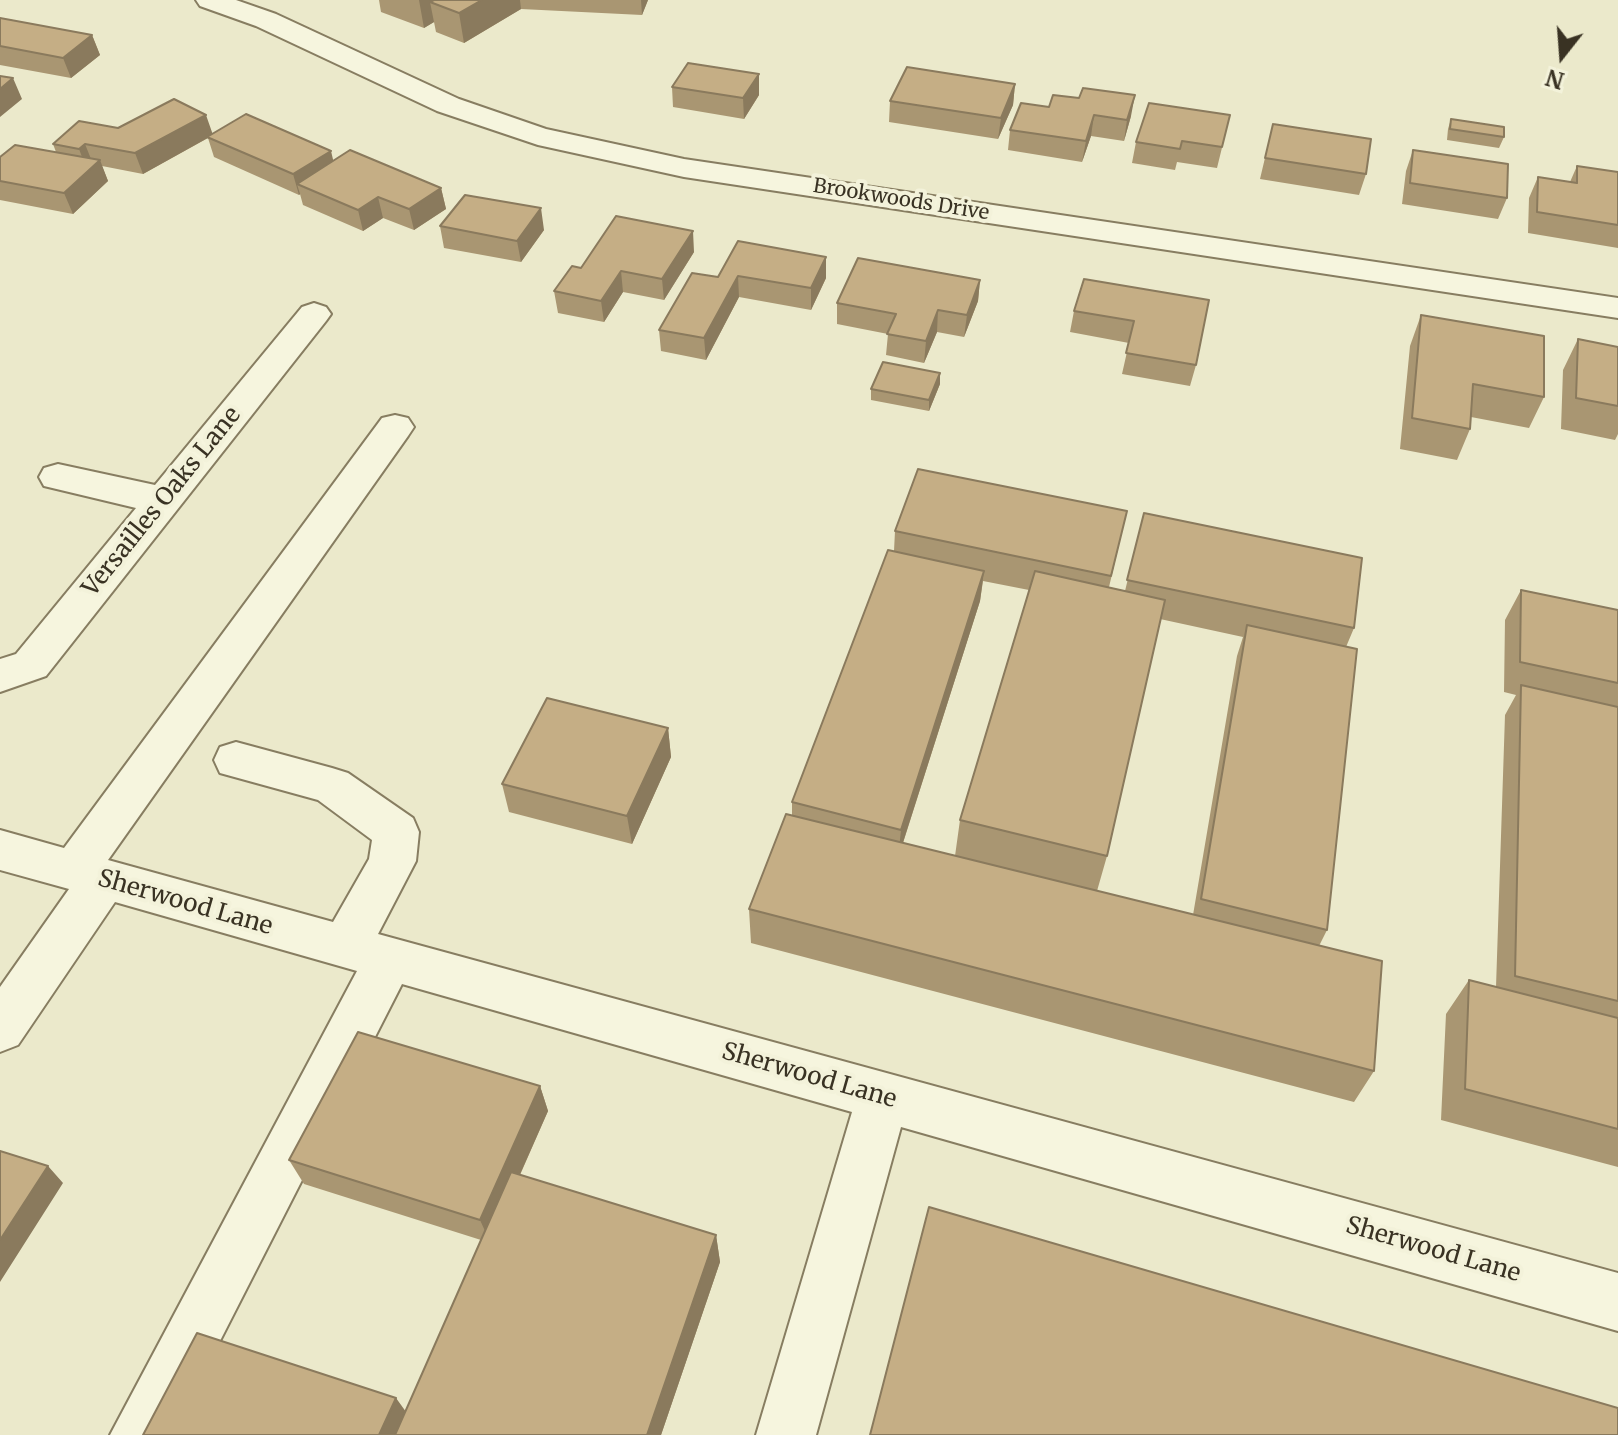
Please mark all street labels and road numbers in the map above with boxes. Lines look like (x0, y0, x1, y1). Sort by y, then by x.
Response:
street label: Brookwoods Drive (811, 174, 991, 226)
street label: Versailles Oaks Lane (77, 401, 247, 603)
street label: Sherwood Lane (94, 864, 276, 942)
street label: Sherwood Lane (718, 1037, 900, 1115)
street label: Sherwood Lane (1342, 1211, 1524, 1289)

